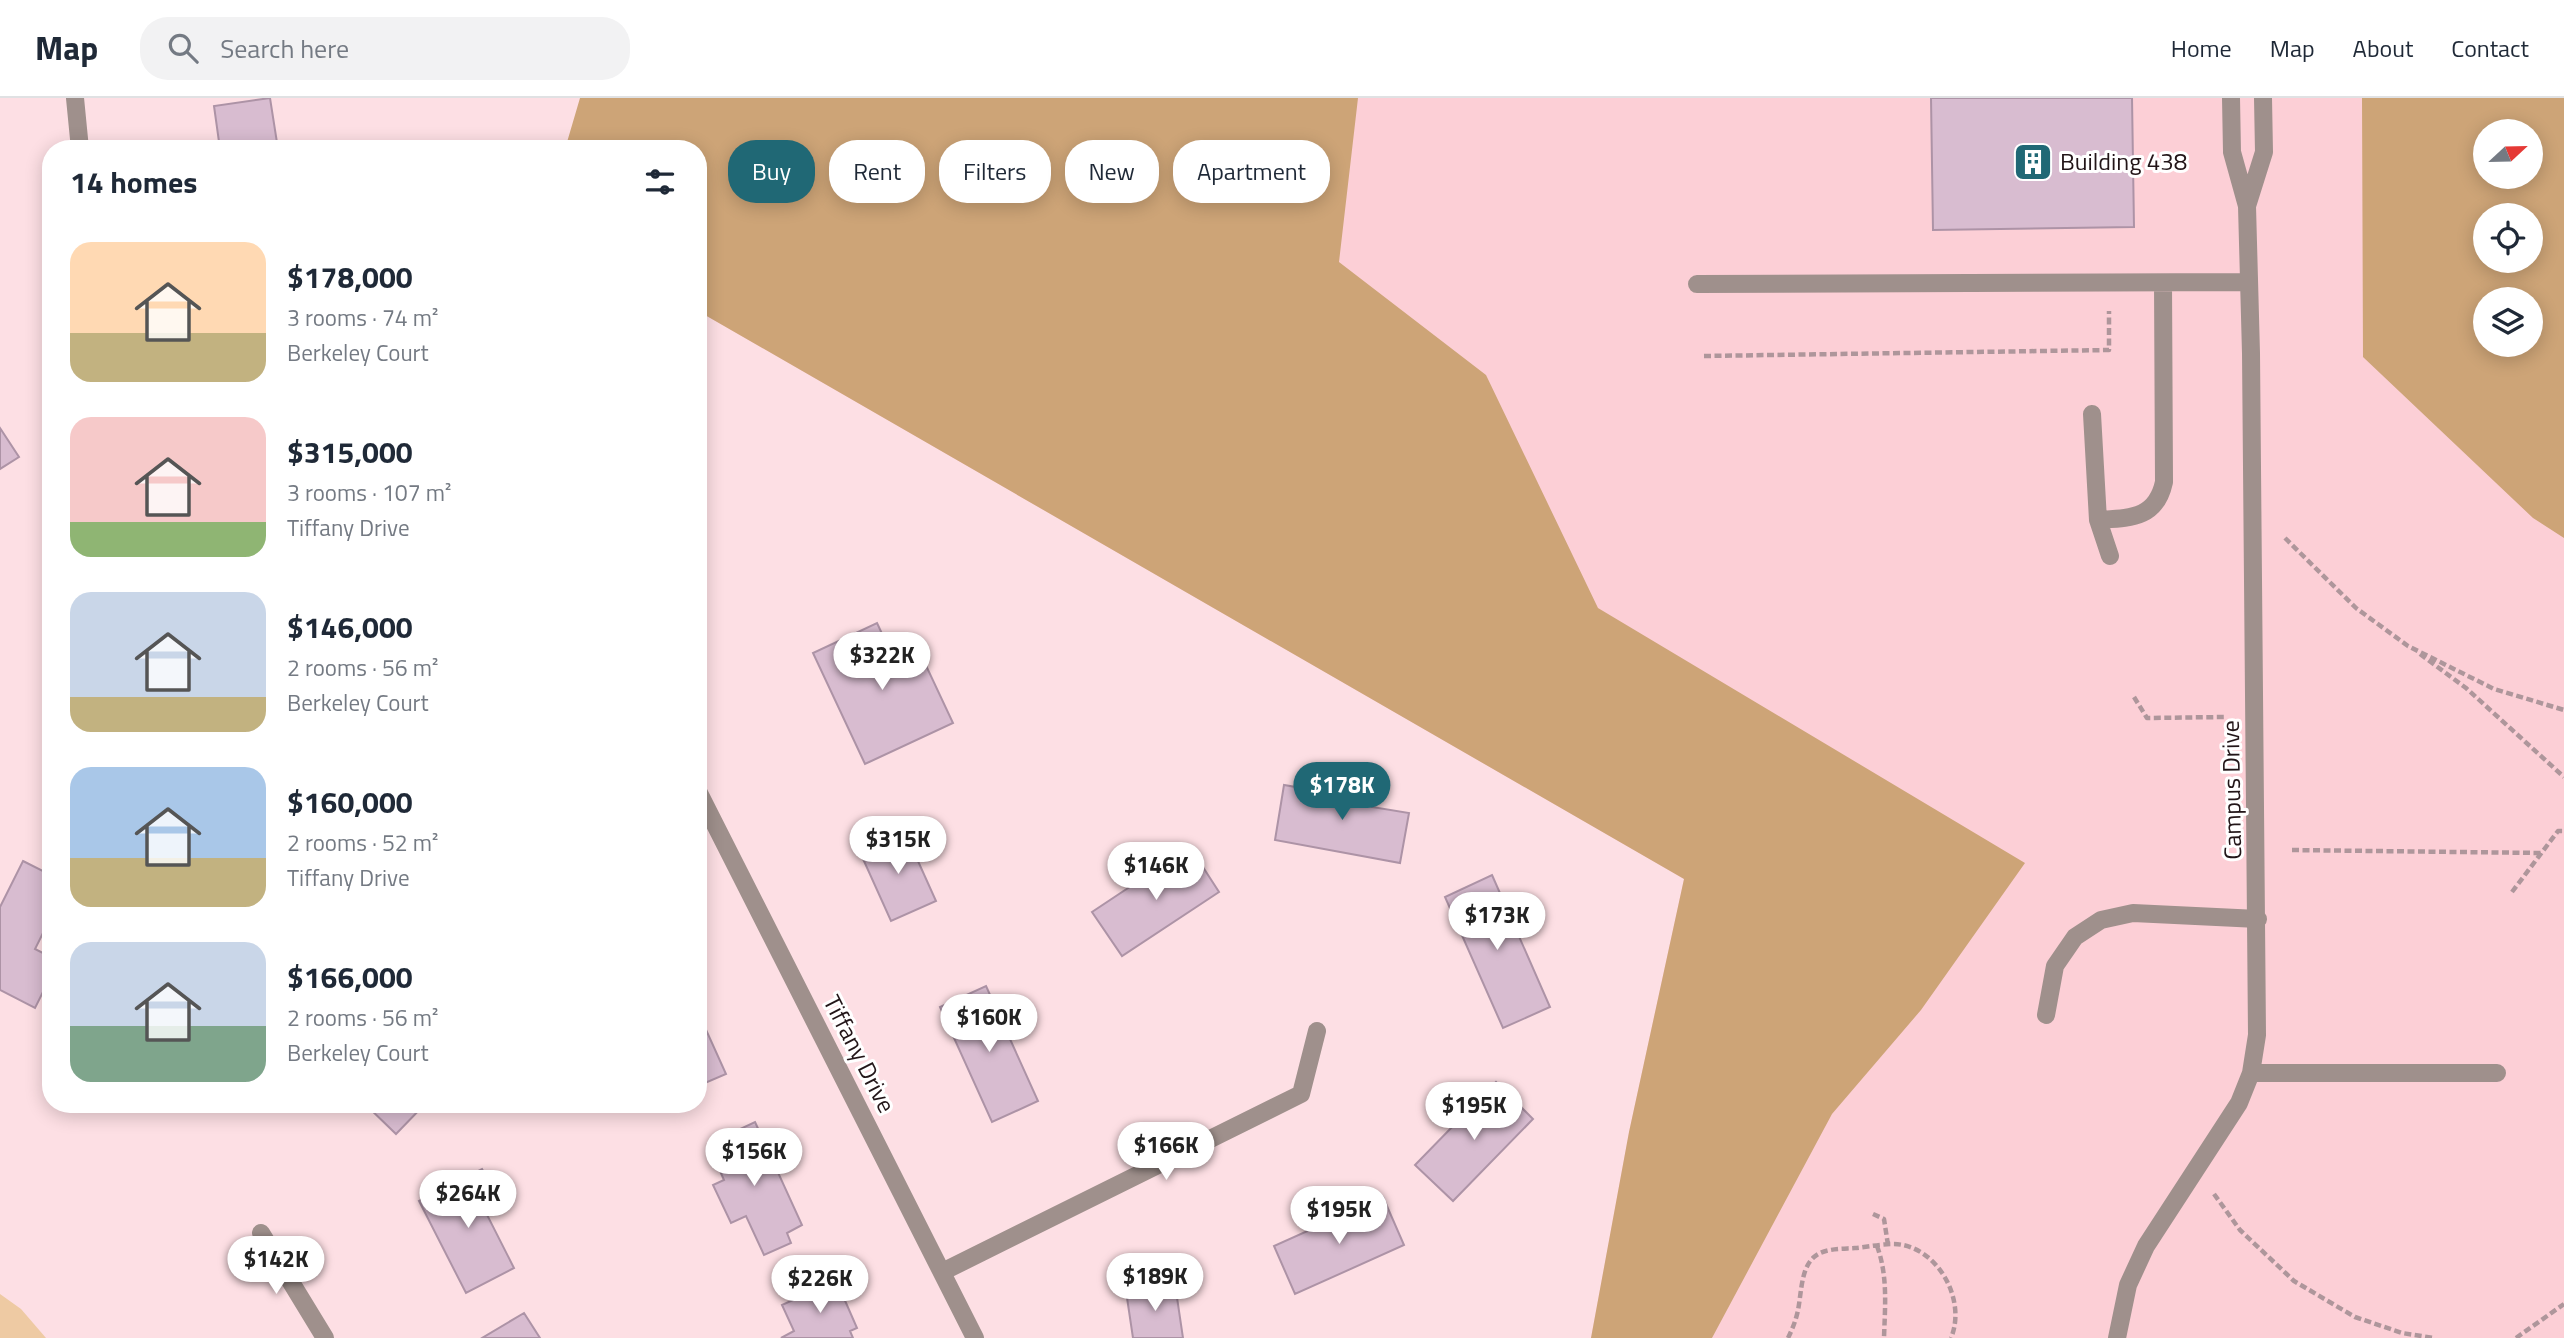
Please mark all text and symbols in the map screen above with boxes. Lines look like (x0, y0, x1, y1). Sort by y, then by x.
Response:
search box (140, 17, 630, 80)
text: Map (35, 23, 98, 73)
icon: search (164, 29, 202, 67)
text: Search here (220, 29, 349, 68)
text: Home (2171, 30, 2232, 66)
text: Map (2270, 30, 2315, 66)
text: About (2353, 30, 2413, 66)
text: Contact (2451, 30, 2529, 66)
north arrow (2473, 119, 2543, 189)
map controls (2473, 119, 2543, 357)
chip: Buy (728, 140, 815, 203)
chip: Rent (829, 140, 925, 203)
chip: Filters (939, 140, 1051, 203)
chip: New (1065, 140, 1159, 203)
chip: Apartment (1173, 140, 1330, 203)
building icon: Building 438 (2012, 141, 2054, 183)
place label: Building 438 (2060, 143, 2187, 179)
text: 14 homes (70, 159, 197, 205)
icon: filters (641, 163, 679, 201)
button: locate (2473, 203, 2543, 273)
text: $178,000 (287, 254, 413, 300)
icon: home (126, 270, 210, 354)
button: layers (2473, 287, 2543, 357)
text: 3 rooms · 74 m² (287, 300, 438, 335)
text: Berkeley Court (287, 335, 429, 370)
text: $315,000 (287, 429, 413, 475)
icon: home (126, 445, 210, 529)
text: 3 rooms · 107 m² (287, 475, 451, 510)
text: Tiffany Drive (287, 510, 410, 545)
text: $146,000 (287, 604, 413, 650)
icon: home (126, 620, 210, 704)
pin: $322K (833, 632, 931, 692)
text: $322K (849, 637, 915, 672)
text: 2 rooms · 56 m² (287, 650, 438, 685)
text: Berkeley Court (287, 685, 429, 720)
street label: Campus Drive (2212, 720, 2250, 860)
pin: $178K (1293, 762, 1391, 822)
text: $178K (1309, 767, 1375, 802)
text: $160,000 (287, 779, 413, 825)
icon: home (126, 795, 210, 879)
pin: $315K (849, 816, 947, 876)
text: $315K (865, 821, 931, 856)
text: 2 rooms · 52 m² (287, 825, 438, 860)
pin: $146K (1107, 842, 1205, 902)
text: $146K (1123, 847, 1189, 882)
text: Tiffany Drive (287, 860, 410, 895)
pin: $173K (1448, 892, 1546, 952)
text: $173K (1464, 897, 1530, 932)
text: $166,000 (287, 954, 413, 1000)
icon: home (126, 970, 210, 1054)
street label: Tiffany Drive (815, 988, 905, 1119)
pin: $160K (940, 995, 1038, 1054)
text: $160K (956, 999, 1022, 1034)
text: 2 rooms · 56 m² (287, 1000, 438, 1035)
text: Berkeley Court (287, 1035, 429, 1070)
pin: $195K (1425, 1082, 1523, 1142)
text: $195K (1441, 1087, 1507, 1122)
pin: $166K (1117, 1122, 1215, 1182)
text: $166K (1133, 1127, 1199, 1162)
pin: $156K (705, 1128, 803, 1188)
text: $156K (721, 1133, 787, 1168)
pin: $264K (419, 1170, 517, 1230)
text: $264K (435, 1175, 501, 1210)
pin: $195K (1290, 1186, 1388, 1246)
text: $195K (1306, 1191, 1372, 1226)
pin: $142K (227, 1236, 325, 1296)
text: $142K (243, 1241, 309, 1276)
pin: $189K (1106, 1254, 1204, 1313)
pin: $226K (771, 1256, 869, 1315)
text: $189K (1122, 1258, 1188, 1293)
text: $226K (787, 1260, 853, 1295)

